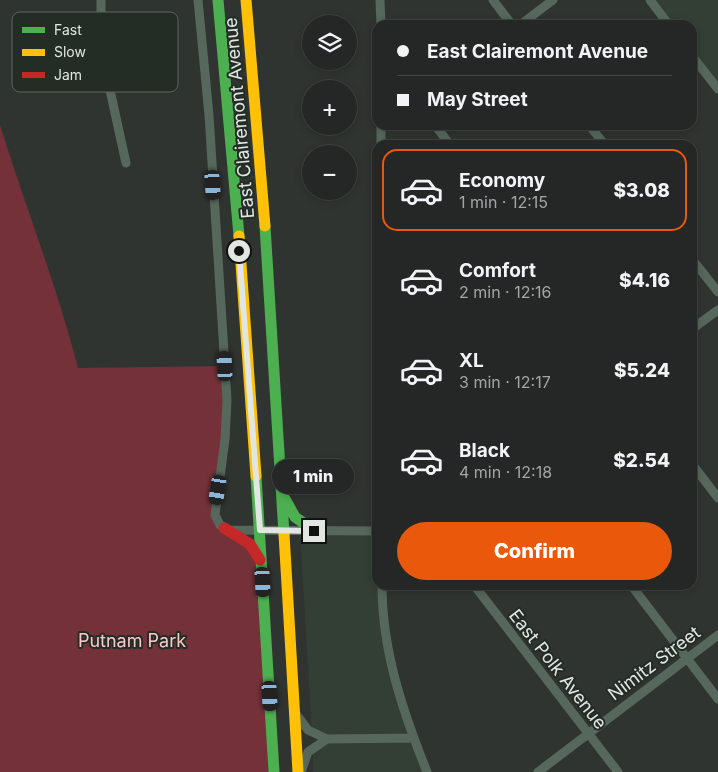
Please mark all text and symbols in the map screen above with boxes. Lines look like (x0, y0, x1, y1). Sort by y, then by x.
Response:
legend (12, 12, 178, 92)
map controls (302, 15, 357, 200)
button: layers (302, 15, 357, 70)
street label: East Clairemont Avenue (220, 17, 258, 219)
text: Fast (54, 21, 82, 38)
text: East Clairemont Avenue (427, 40, 648, 63)
text: Slow (54, 43, 86, 60)
text: Jam (54, 66, 82, 83)
button: + (302, 80, 357, 135)
text: May Street (427, 88, 528, 111)
button: − (302, 145, 357, 200)
icon: car (399, 168, 444, 213)
text: Economy (459, 169, 545, 192)
car (204, 170, 221, 200)
text: $3.08 (613, 179, 670, 202)
text: 1 min · 12:15 (459, 192, 548, 212)
route start (228, 240, 250, 262)
icon: car (399, 258, 444, 303)
text: Comfort (459, 259, 536, 282)
text: $4.16 (619, 269, 670, 292)
text: 2 min · 12:16 (459, 282, 552, 302)
icon: car (399, 348, 444, 393)
text: XL (459, 349, 484, 372)
car (216, 351, 233, 381)
text: $5.24 (614, 359, 670, 382)
text: 3 min · 12:17 (459, 372, 551, 392)
icon: car (399, 438, 444, 483)
text: Black (459, 439, 510, 462)
text: $2.54 (613, 449, 670, 472)
callout: 1 min (273, 458, 355, 494)
text: 4 min · 12:18 (459, 462, 552, 482)
text: 1 min (293, 466, 333, 486)
car (208, 474, 227, 506)
route end (303, 520, 325, 542)
button: Confirm (397, 522, 672, 580)
car (254, 567, 271, 597)
street label: East Polk Avenue (505, 605, 611, 733)
street label: Nimitz Street (604, 622, 704, 704)
park label: Putnam Park (78, 630, 186, 651)
car (261, 681, 278, 711)

